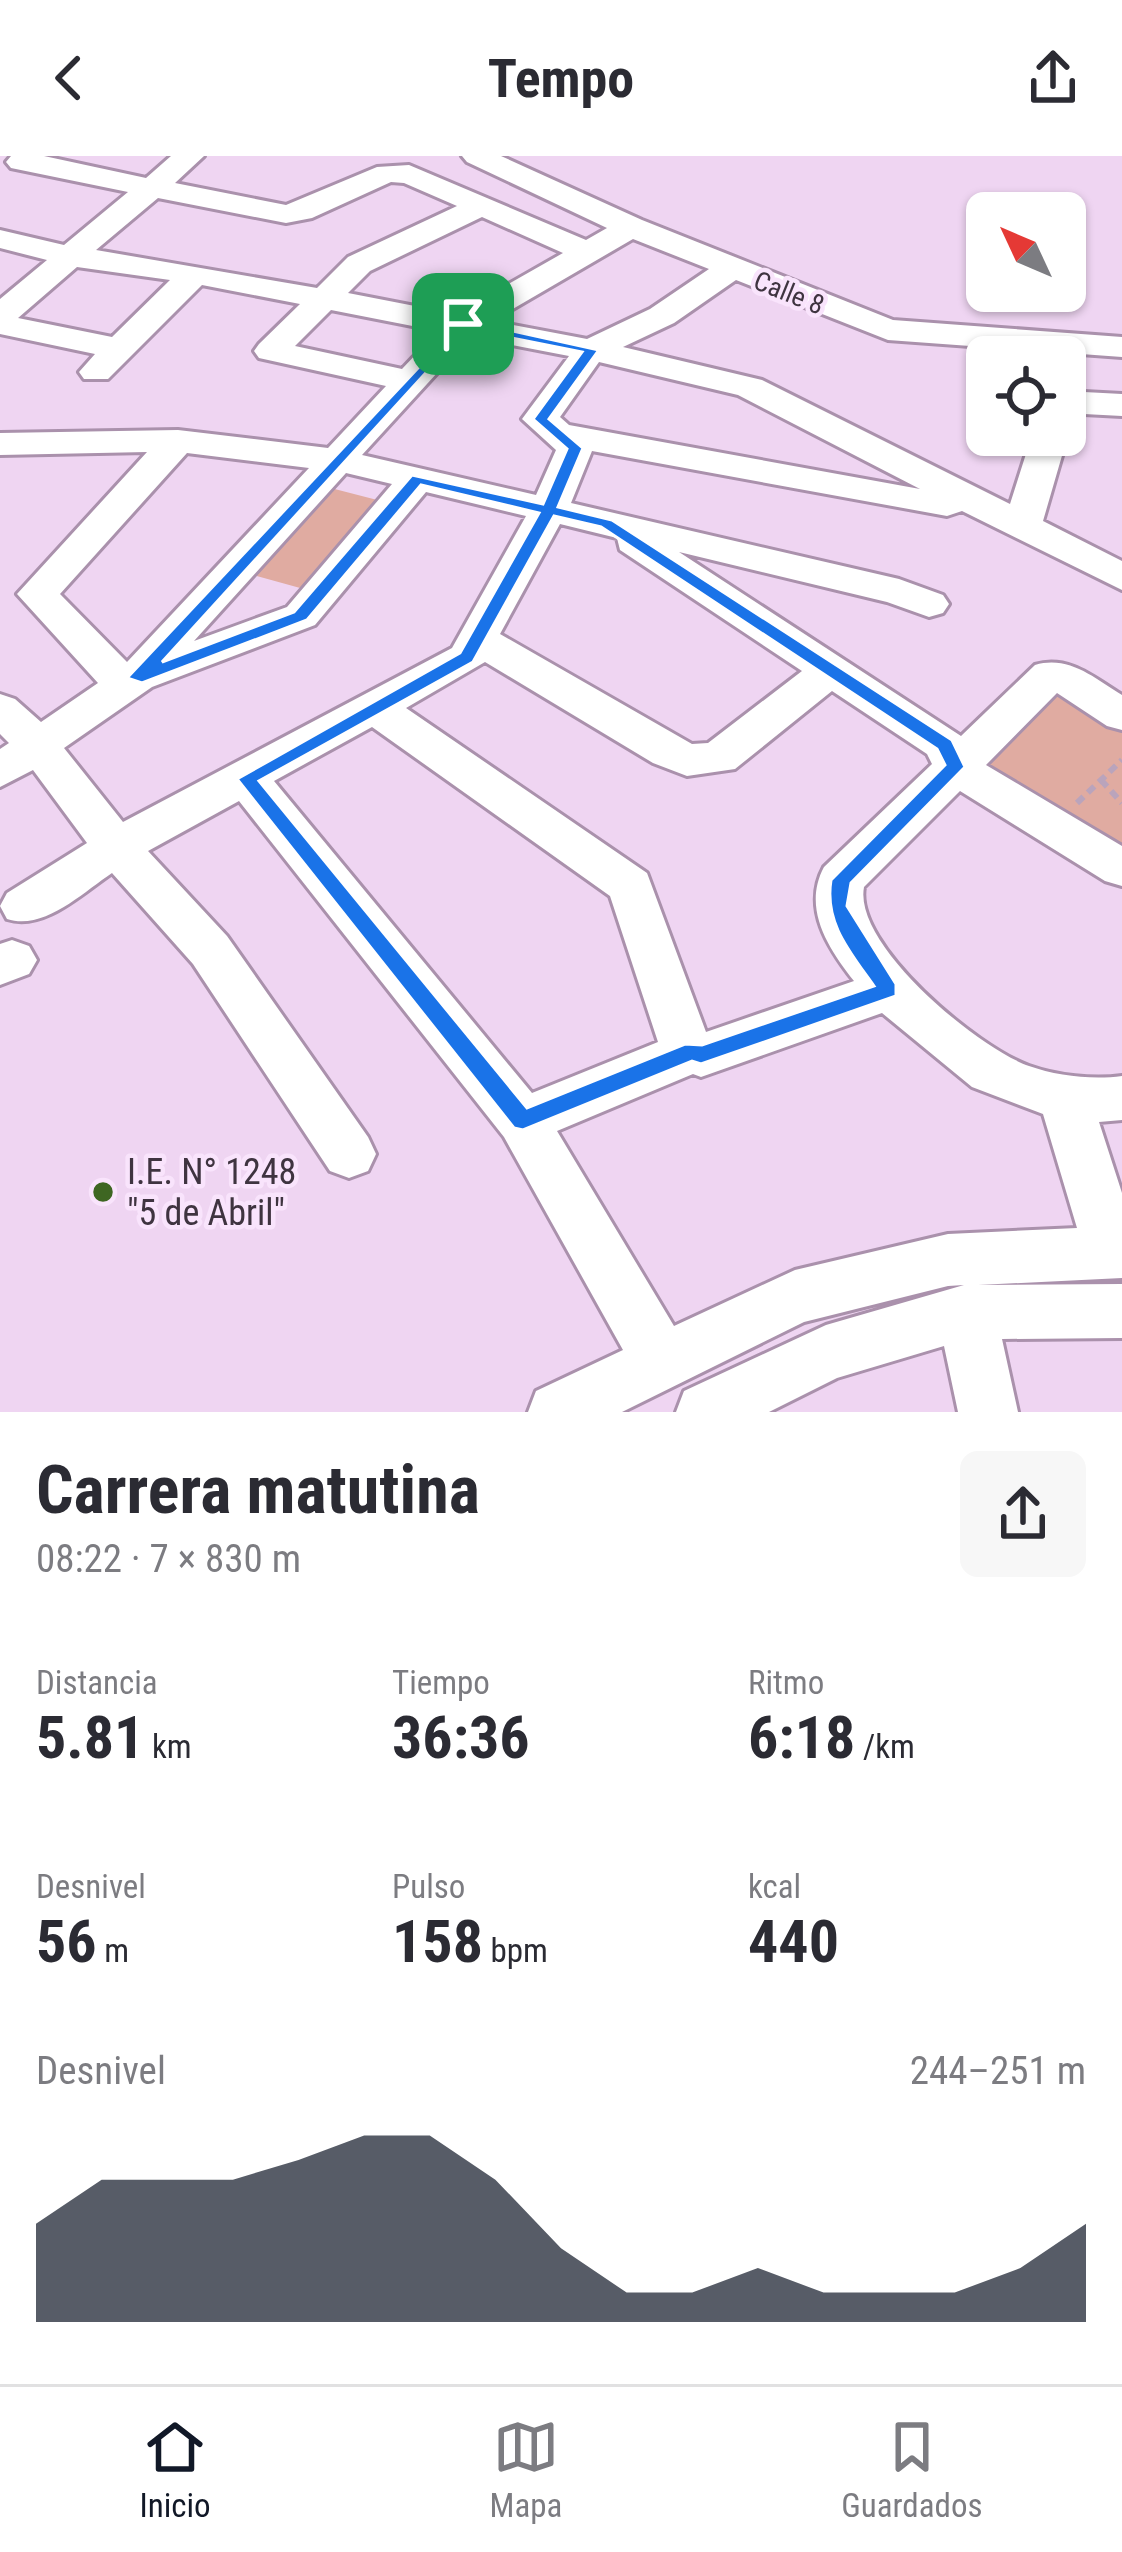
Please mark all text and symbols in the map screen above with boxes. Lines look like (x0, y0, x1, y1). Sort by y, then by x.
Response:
icon: back (36, 45, 102, 111)
icon: share (1020, 45, 1086, 111)
text: Tempo (488, 47, 634, 110)
north arrow (966, 192, 1086, 312)
map controls (966, 192, 1086, 456)
street label: Calle 8 (749, 265, 829, 321)
pin (412, 273, 514, 375)
icon: arrive (430, 291, 496, 357)
button: locate (966, 336, 1086, 456)
place label: I.E. N° 1248 "5 de Abril" (127, 1151, 296, 1234)
marker: I.E. N° 1248 "5 de Abril" (90, 1179, 116, 1205)
button: share (960, 1451, 1086, 1577)
text: Carrera matutina (36, 1452, 480, 1529)
text: 08:22 · 7 × 830 m (36, 1536, 301, 1582)
text: Distancia (36, 1663, 158, 1702)
text: Tiempo (392, 1663, 490, 1702)
text: Ritmo (748, 1663, 824, 1702)
text: 5.81 (36, 1702, 144, 1773)
text: 36:36 (392, 1702, 530, 1773)
text: 6:18 (748, 1702, 855, 1773)
text: km (144, 1727, 192, 1766)
text: /km (855, 1727, 915, 1766)
text: Desnivel (36, 1867, 146, 1906)
text: Pulso (392, 1867, 465, 1906)
text: kcal (748, 1867, 801, 1906)
text: 56 (36, 1906, 97, 1977)
text: 158 (392, 1906, 483, 1977)
text: 440 (748, 1906, 839, 1977)
text: m (97, 1931, 129, 1970)
text: bpm (483, 1931, 548, 1970)
text: Desnivel (36, 2048, 166, 2094)
text: 244–251 m (910, 2048, 1086, 2094)
tab: Inicio (139, 2414, 211, 2525)
tab: Mapa (490, 2414, 562, 2525)
tab: Guardados (841, 2414, 983, 2525)

